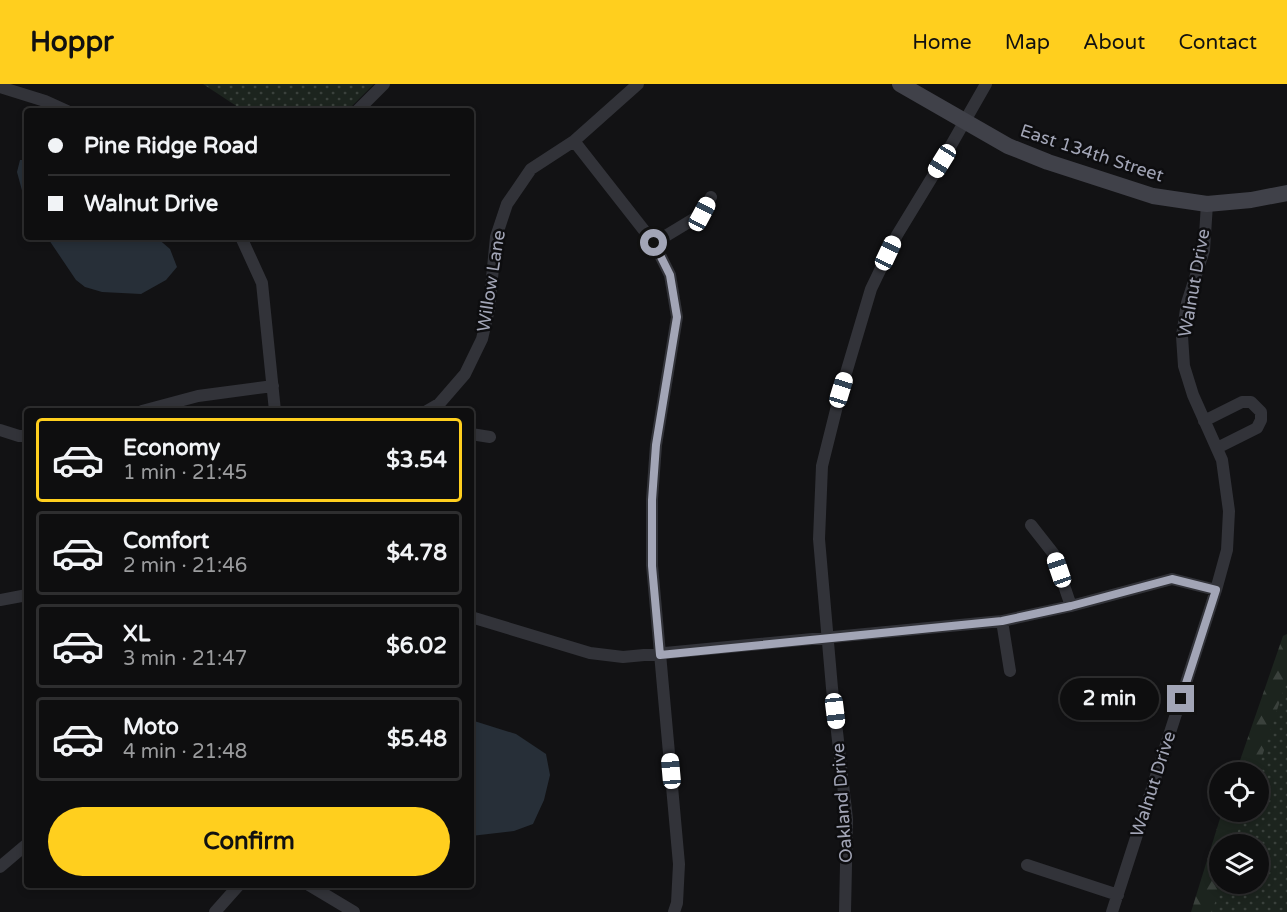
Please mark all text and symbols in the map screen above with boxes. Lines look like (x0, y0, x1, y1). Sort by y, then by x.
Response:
text: Hoppr (30, 25, 114, 59)
text: Home (912, 30, 972, 55)
text: Map (1005, 30, 1050, 55)
text: About (1083, 30, 1145, 55)
text: Contact (1178, 30, 1257, 55)
street label: East 134th Street (1018, 119, 1167, 187)
text: Pine Ridge Road (84, 133, 258, 159)
car (925, 141, 959, 181)
text: Walnut Drive (84, 191, 218, 217)
car (686, 194, 718, 234)
street label: Walnut Drive (1174, 227, 1214, 339)
street label: Willow Lane (472, 228, 510, 334)
route start (640, 229, 667, 256)
car (872, 233, 904, 273)
car (827, 370, 855, 410)
icon: car (51, 433, 105, 487)
text: Economy (123, 435, 220, 461)
text: $3.54 (386, 447, 447, 473)
text: 1 min · 21:45 (123, 461, 247, 485)
icon: car (51, 526, 105, 580)
text: Comfort (123, 528, 209, 554)
text: $4.78 (386, 540, 447, 566)
car (1045, 550, 1073, 590)
text: 2 min · 21:46 (123, 554, 247, 578)
icon: car (51, 619, 105, 673)
text: XL (123, 621, 150, 647)
text: $6.02 (386, 633, 447, 659)
text: 3 min · 21:47 (123, 647, 247, 671)
callout: 2 min (1061, 678, 1160, 720)
route end (1167, 685, 1194, 712)
text: 2 min (1083, 687, 1136, 711)
car (824, 692, 846, 730)
icon: car (51, 712, 105, 766)
text: Moto (123, 714, 179, 740)
text: $5.48 (387, 726, 447, 752)
street label: Walnut Drive (1126, 728, 1180, 840)
text: 4 min · 21:48 (123, 740, 247, 764)
street label: Oakland Drive (827, 742, 857, 864)
car (660, 752, 682, 790)
map controls (1209, 762, 1269, 894)
button: locate (1209, 762, 1269, 822)
button: Confirm (48, 807, 450, 876)
button: layers (1209, 834, 1269, 894)

